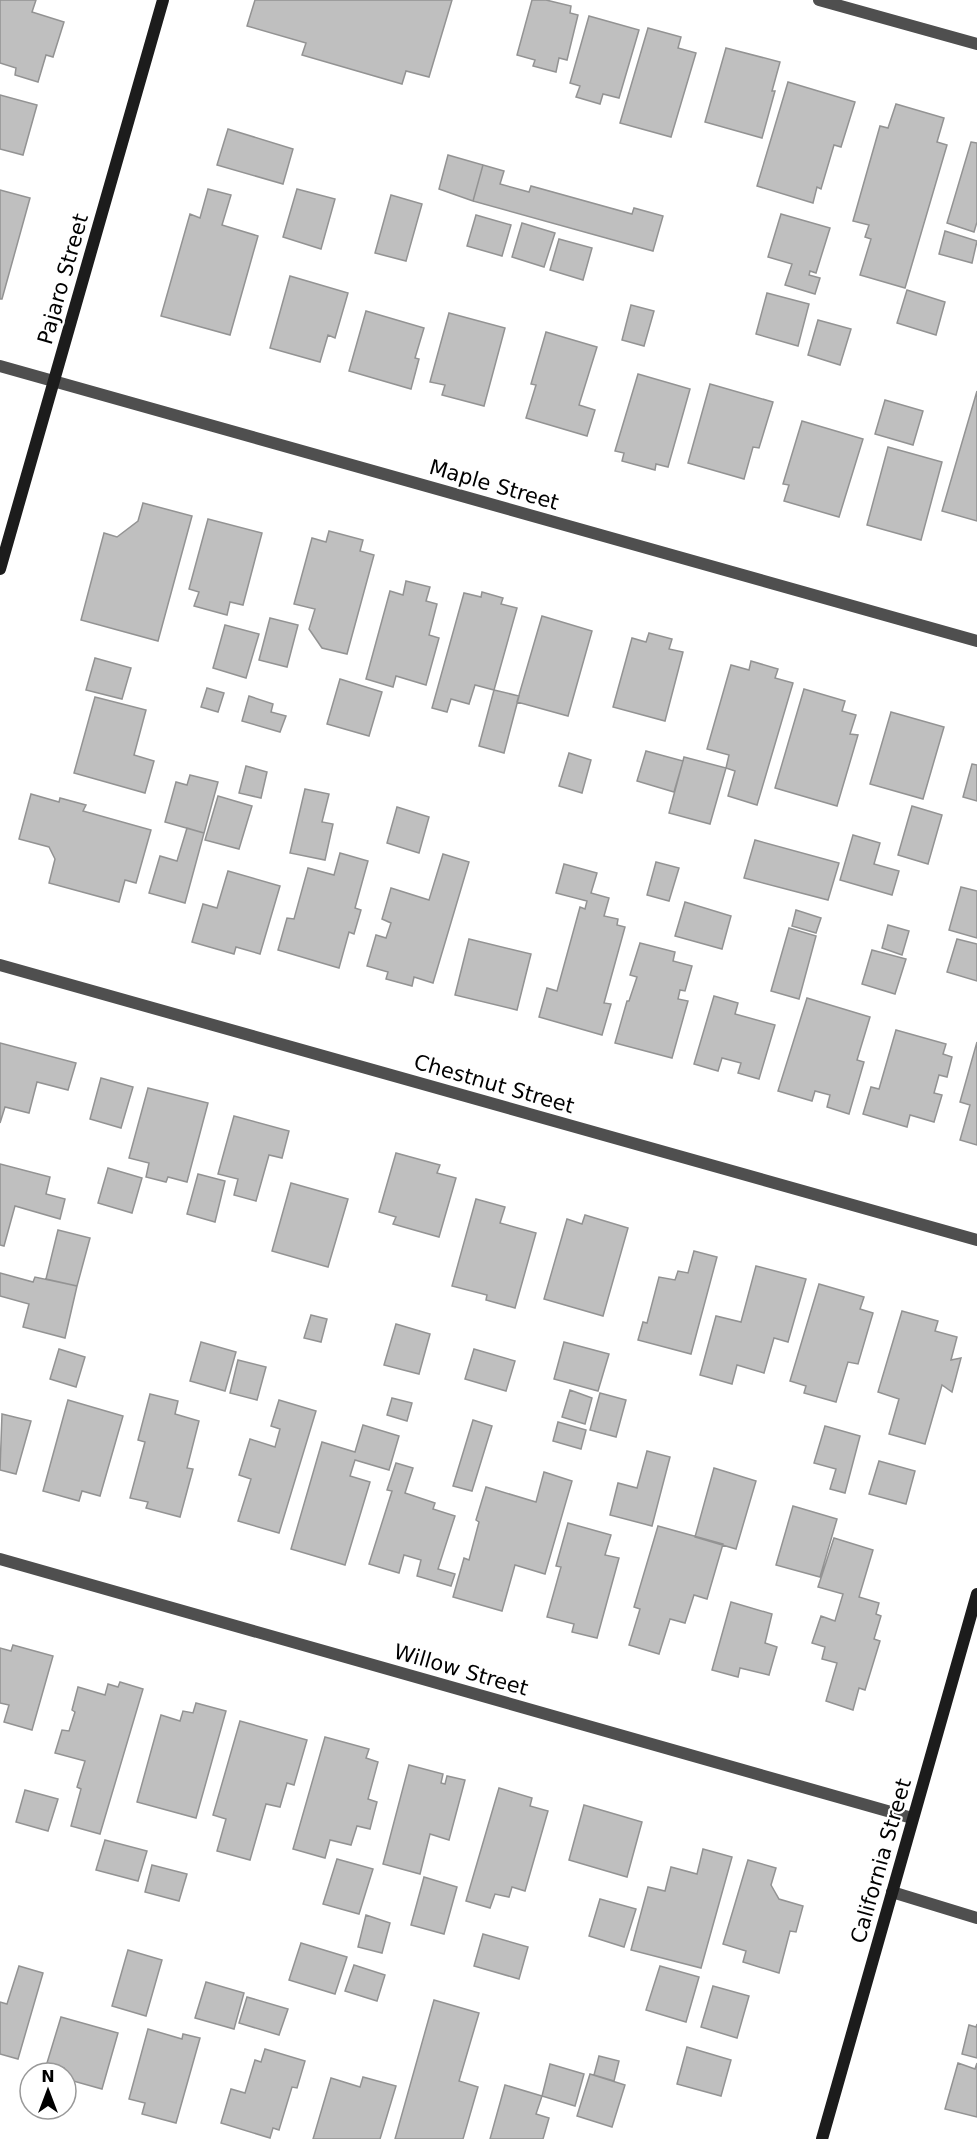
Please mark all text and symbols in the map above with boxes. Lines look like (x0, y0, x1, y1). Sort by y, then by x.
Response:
street label: Pajaro Street (33, 211, 93, 347)
street label: Maple Street (426, 455, 562, 515)
street label: Chestnut Street (411, 1050, 577, 1118)
street label: Willow Street (391, 1639, 531, 1701)
street label: California Street (846, 1776, 916, 1946)
north arrow (18, 2061, 78, 2121)
text: N (41, 2067, 55, 2086)

